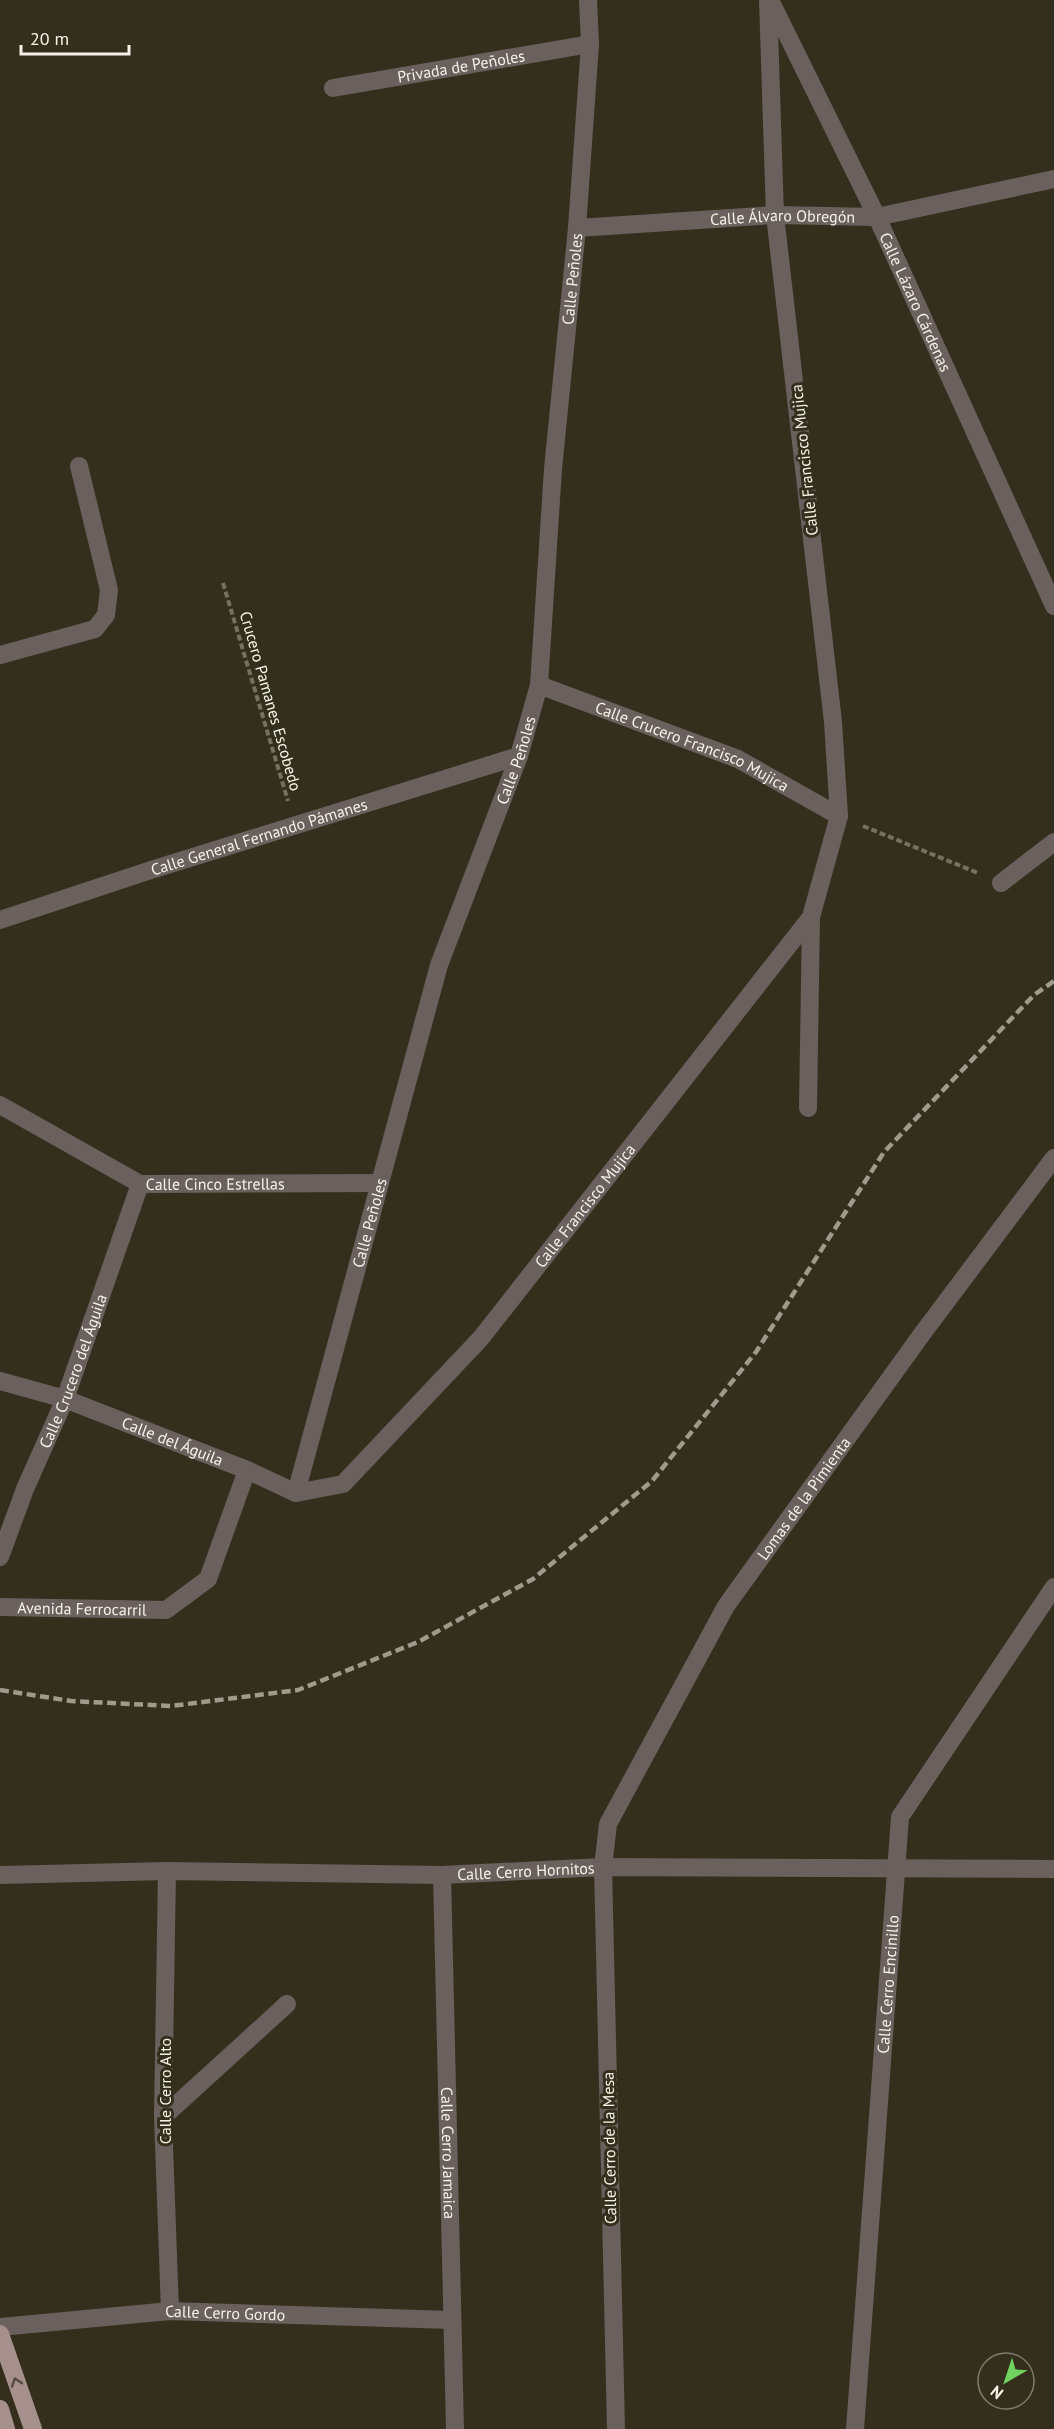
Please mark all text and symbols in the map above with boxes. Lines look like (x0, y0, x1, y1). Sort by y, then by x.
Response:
scale bar (21, 18, 129, 56)
text: 20 m (30, 27, 69, 50)
street label: Privada de Peñoles (396, 45, 527, 87)
street label: Calle Álvaro Obregón (710, 205, 855, 229)
street label: Calle Lázaro Cárdenas (875, 229, 956, 375)
street label: Calle Peñoles (557, 232, 586, 326)
street label: Calle Francisco Mujica (786, 383, 822, 537)
street label: Crucero Pamanes Escobedo (236, 609, 306, 793)
street label: Calle Crucero Francisco Mujica (593, 697, 792, 796)
street label: Calle Peñoles (491, 713, 540, 807)
street label: Calle General Fernando Pámanes (148, 794, 370, 880)
street label: Calle Francisco Mujica (530, 1140, 640, 1272)
street label: Calle Cinco Estrellas (146, 1173, 285, 1194)
street label: Calle Peñoles (348, 1175, 391, 1270)
street label: Calle Crucero del Águila (34, 1291, 111, 1451)
street label: Calle del Águila (119, 1412, 226, 1470)
street label: Lomas de la Pimienta (753, 1433, 855, 1564)
street label: Avenida Ferrocarril (17, 1597, 147, 1620)
street label: Calle Cerro Hornitos (457, 1857, 595, 1884)
street label: Calle Cerro Encinillo (873, 1914, 903, 2054)
street label: Calle Cerro Alto (155, 2038, 175, 2144)
street label: Calle Cerro de la Mesa (598, 2072, 620, 2224)
street label: Calle Cerro Jamaica (437, 2087, 460, 2219)
street label: Calle Cerro Gordo (164, 2301, 286, 2325)
north arrow (976, 2351, 1036, 2411)
one-way arrow (11, 2377, 24, 2388)
text: N (986, 2382, 1007, 2404)

